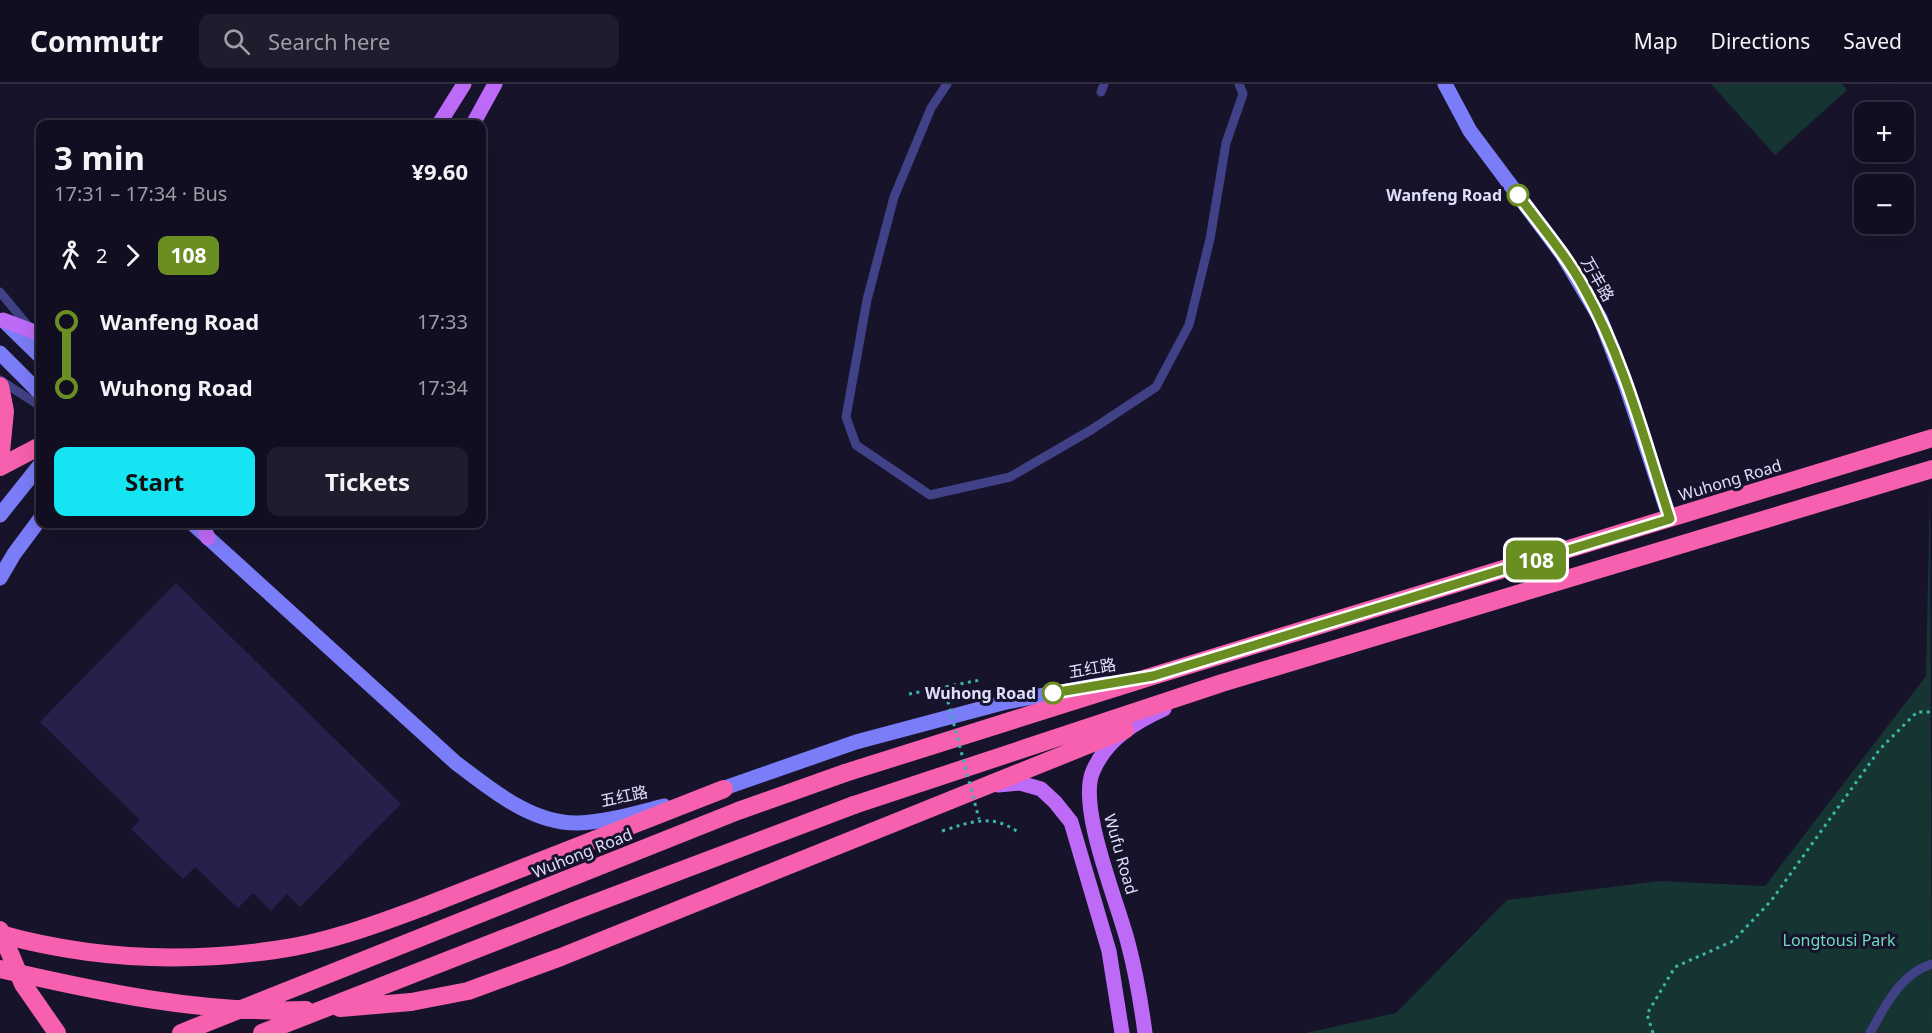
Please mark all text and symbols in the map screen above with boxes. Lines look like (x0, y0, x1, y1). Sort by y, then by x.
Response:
search box (199, 14, 619, 68)
text: Commutr (30, 22, 163, 60)
icon: search (220, 25, 253, 58)
text: Search here (268, 26, 390, 56)
text: Map (1634, 27, 1678, 55)
text: Directions (1711, 27, 1810, 55)
text: Saved (1843, 27, 1902, 55)
map controls (1854, 102, 1914, 234)
button: + (1854, 102, 1914, 162)
text: 3 min (54, 135, 145, 180)
text: ¥9.60 (411, 156, 468, 186)
button: − (1854, 174, 1914, 234)
text: 17:31 – 17:34 · Bus (54, 180, 227, 207)
place label: Wanfeng Road (1386, 184, 1502, 206)
marker: Wanfeng Road (1507, 184, 1529, 206)
icon: walk (54, 239, 87, 272)
icon: forward (116, 239, 149, 272)
text: 108 (170, 241, 207, 269)
text: 2 (96, 242, 107, 269)
street label: 万丰路 (1576, 253, 1620, 305)
text: Wanfeng Road (100, 306, 259, 336)
text: 17:33 (417, 308, 468, 335)
text: Wuhong Road (100, 372, 253, 402)
text: 17:34 (417, 374, 468, 401)
button: Start (54, 447, 255, 516)
button: Tickets (267, 447, 468, 516)
street label: Wuhong Road (1676, 454, 1784, 506)
line badge: 108 (1502, 540, 1570, 580)
text: 108 (1518, 546, 1554, 574)
street label: 五红路 (1066, 653, 1118, 683)
place label: Wuhong Road (925, 682, 1036, 704)
marker: Wuhong Road (1042, 682, 1064, 704)
street label: 五红路 (598, 780, 650, 812)
street label: Wufu Road (1099, 811, 1143, 897)
street label: Wuhong Road (528, 823, 636, 883)
park label: Longtousi Park (1783, 929, 1896, 951)

